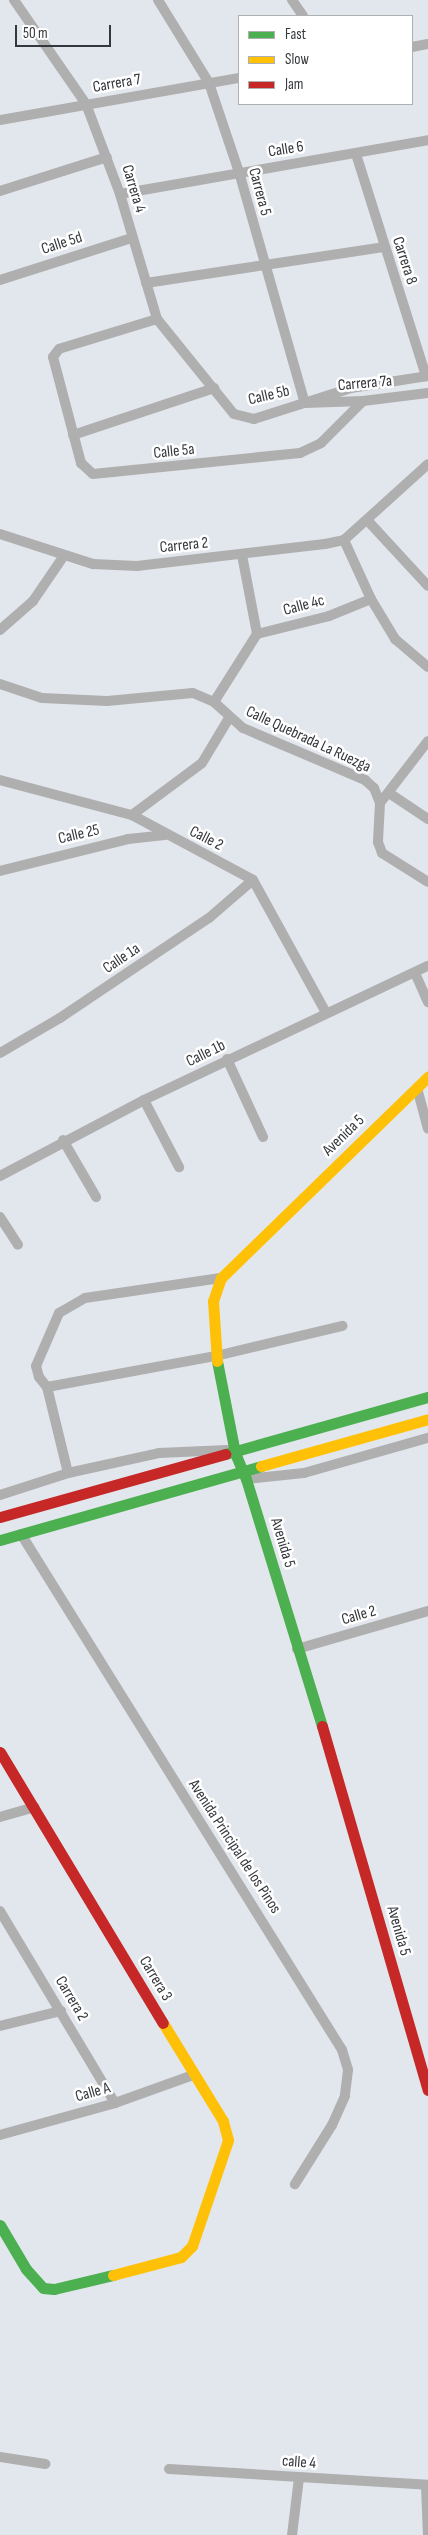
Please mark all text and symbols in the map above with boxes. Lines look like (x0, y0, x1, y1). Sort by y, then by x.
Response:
scale bar (18, 15, 114, 47)
legend (238, 15, 413, 105)
text: 50 m (23, 24, 48, 43)
text: Fast (285, 25, 306, 44)
text: Slow (285, 50, 309, 69)
street label: Carrera 7 (91, 70, 143, 98)
text: Jam (285, 75, 303, 94)
street label: Calle 6 (267, 138, 305, 162)
street label: Carrera 4 (117, 163, 149, 215)
street label: Carrera 5 (243, 166, 275, 218)
street label: Calle 5d (39, 228, 85, 260)
street label: Carrera 8 (387, 235, 421, 287)
street label: Carrera 7a (337, 372, 393, 396)
street label: Calle 5b (247, 382, 291, 410)
street label: Calle 5a (153, 440, 195, 464)
street label: Carrera 2 (159, 534, 209, 558)
street label: Calle 4c (281, 591, 327, 621)
street label: Calle Quebrada La Ruezga (243, 703, 373, 777)
street label: Calle 25 (57, 821, 101, 849)
street label: Calle 2 (186, 822, 226, 856)
street label: Calle 1a (100, 940, 144, 978)
street label: Calle 1b (183, 1036, 229, 1072)
street label: Avenida 5 (319, 1111, 369, 1161)
street label: Avenida 5 (265, 1516, 299, 1570)
street label: Calle 2 (339, 1602, 379, 1630)
street label: Avenida Principal de los Pinos (184, 1776, 284, 1918)
street label: Avenida 5 (382, 1904, 414, 1958)
street label: Carrera 3 (134, 1953, 176, 2005)
street label: Carrera 2 (50, 1973, 92, 2025)
street label: Calle A (73, 2079, 113, 2107)
street label: calle 4 (281, 2452, 317, 2474)

